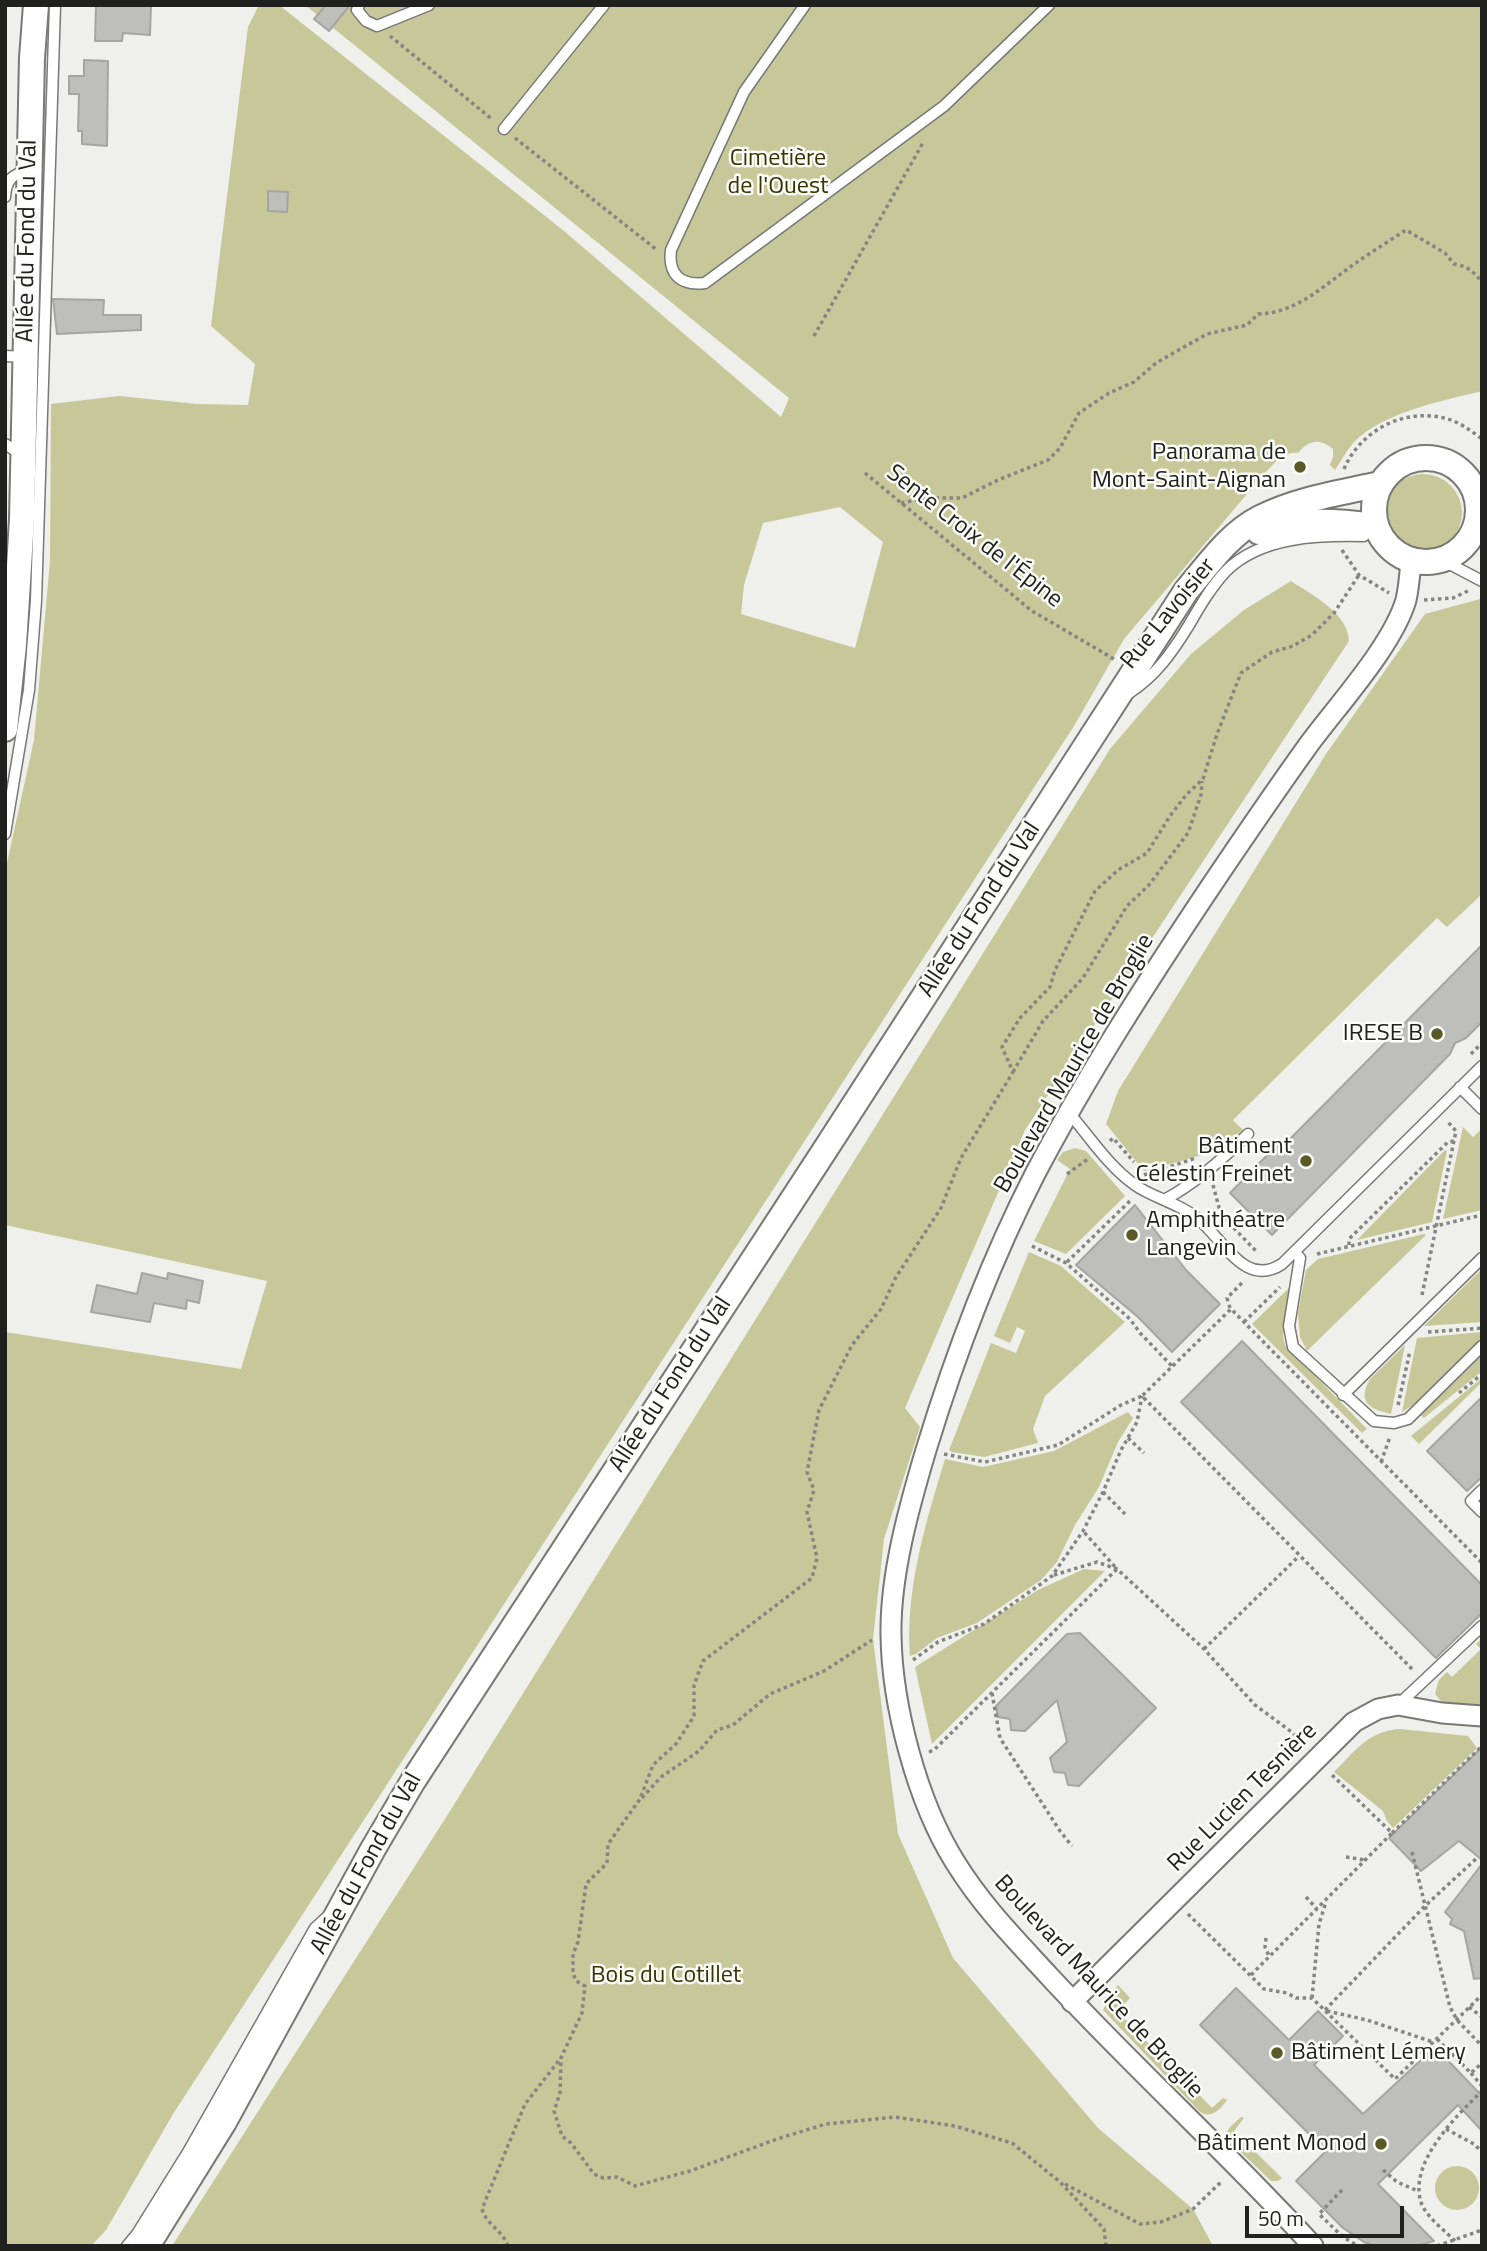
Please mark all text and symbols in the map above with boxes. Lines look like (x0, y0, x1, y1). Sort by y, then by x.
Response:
street label: Allée du Fond du Val (12, 139, 44, 343)
park label: Cimetière de l'Ouest (728, 145, 828, 201)
place label: Panorama de Mont-Saint-Aignan (1092, 439, 1286, 495)
street label: Sente Croix de l'Épine (880, 459, 1068, 615)
marker: Panorama de Mont-Saint-Aignan (1292, 459, 1308, 475)
street label: Rue Lavoisier (1116, 553, 1222, 675)
street label: Allée du Fond du Val (913, 817, 1047, 1003)
street label: Boulevard Maurice de Broglie (989, 929, 1161, 1199)
place label: IRESE B (1343, 1020, 1423, 1048)
marker: IRESE B (1429, 1026, 1445, 1042)
place label: Bâtiment Célestin Freinet (1135, 1133, 1292, 1189)
marker: Bâtiment Célestin Freinet (1298, 1153, 1314, 1169)
place label: Amphithéatre Langevin (1146, 1207, 1285, 1263)
marker: Amphithéatre Langevin (1124, 1227, 1140, 1243)
street label: Allée du Fond du Val (604, 1292, 738, 1478)
street label: Rue Lucien Tesnière (1162, 1717, 1324, 1879)
street label: Allée du Fond du Val (305, 1768, 429, 1960)
street label: Boulevard Maurice de Broglie (987, 1870, 1209, 2104)
park label: Bois du Cotillet (591, 1962, 741, 1990)
place label: Bâtiment Lémery (1291, 2039, 1466, 2067)
marker: Bâtiment Lémery (1269, 2045, 1285, 2061)
place label: Bâtiment Monod (1197, 2130, 1367, 2158)
marker: Bâtiment Monod (1373, 2136, 1389, 2152)
scale bar (1249, 2192, 1408, 2236)
text: 50 m (1258, 2202, 1304, 2234)

